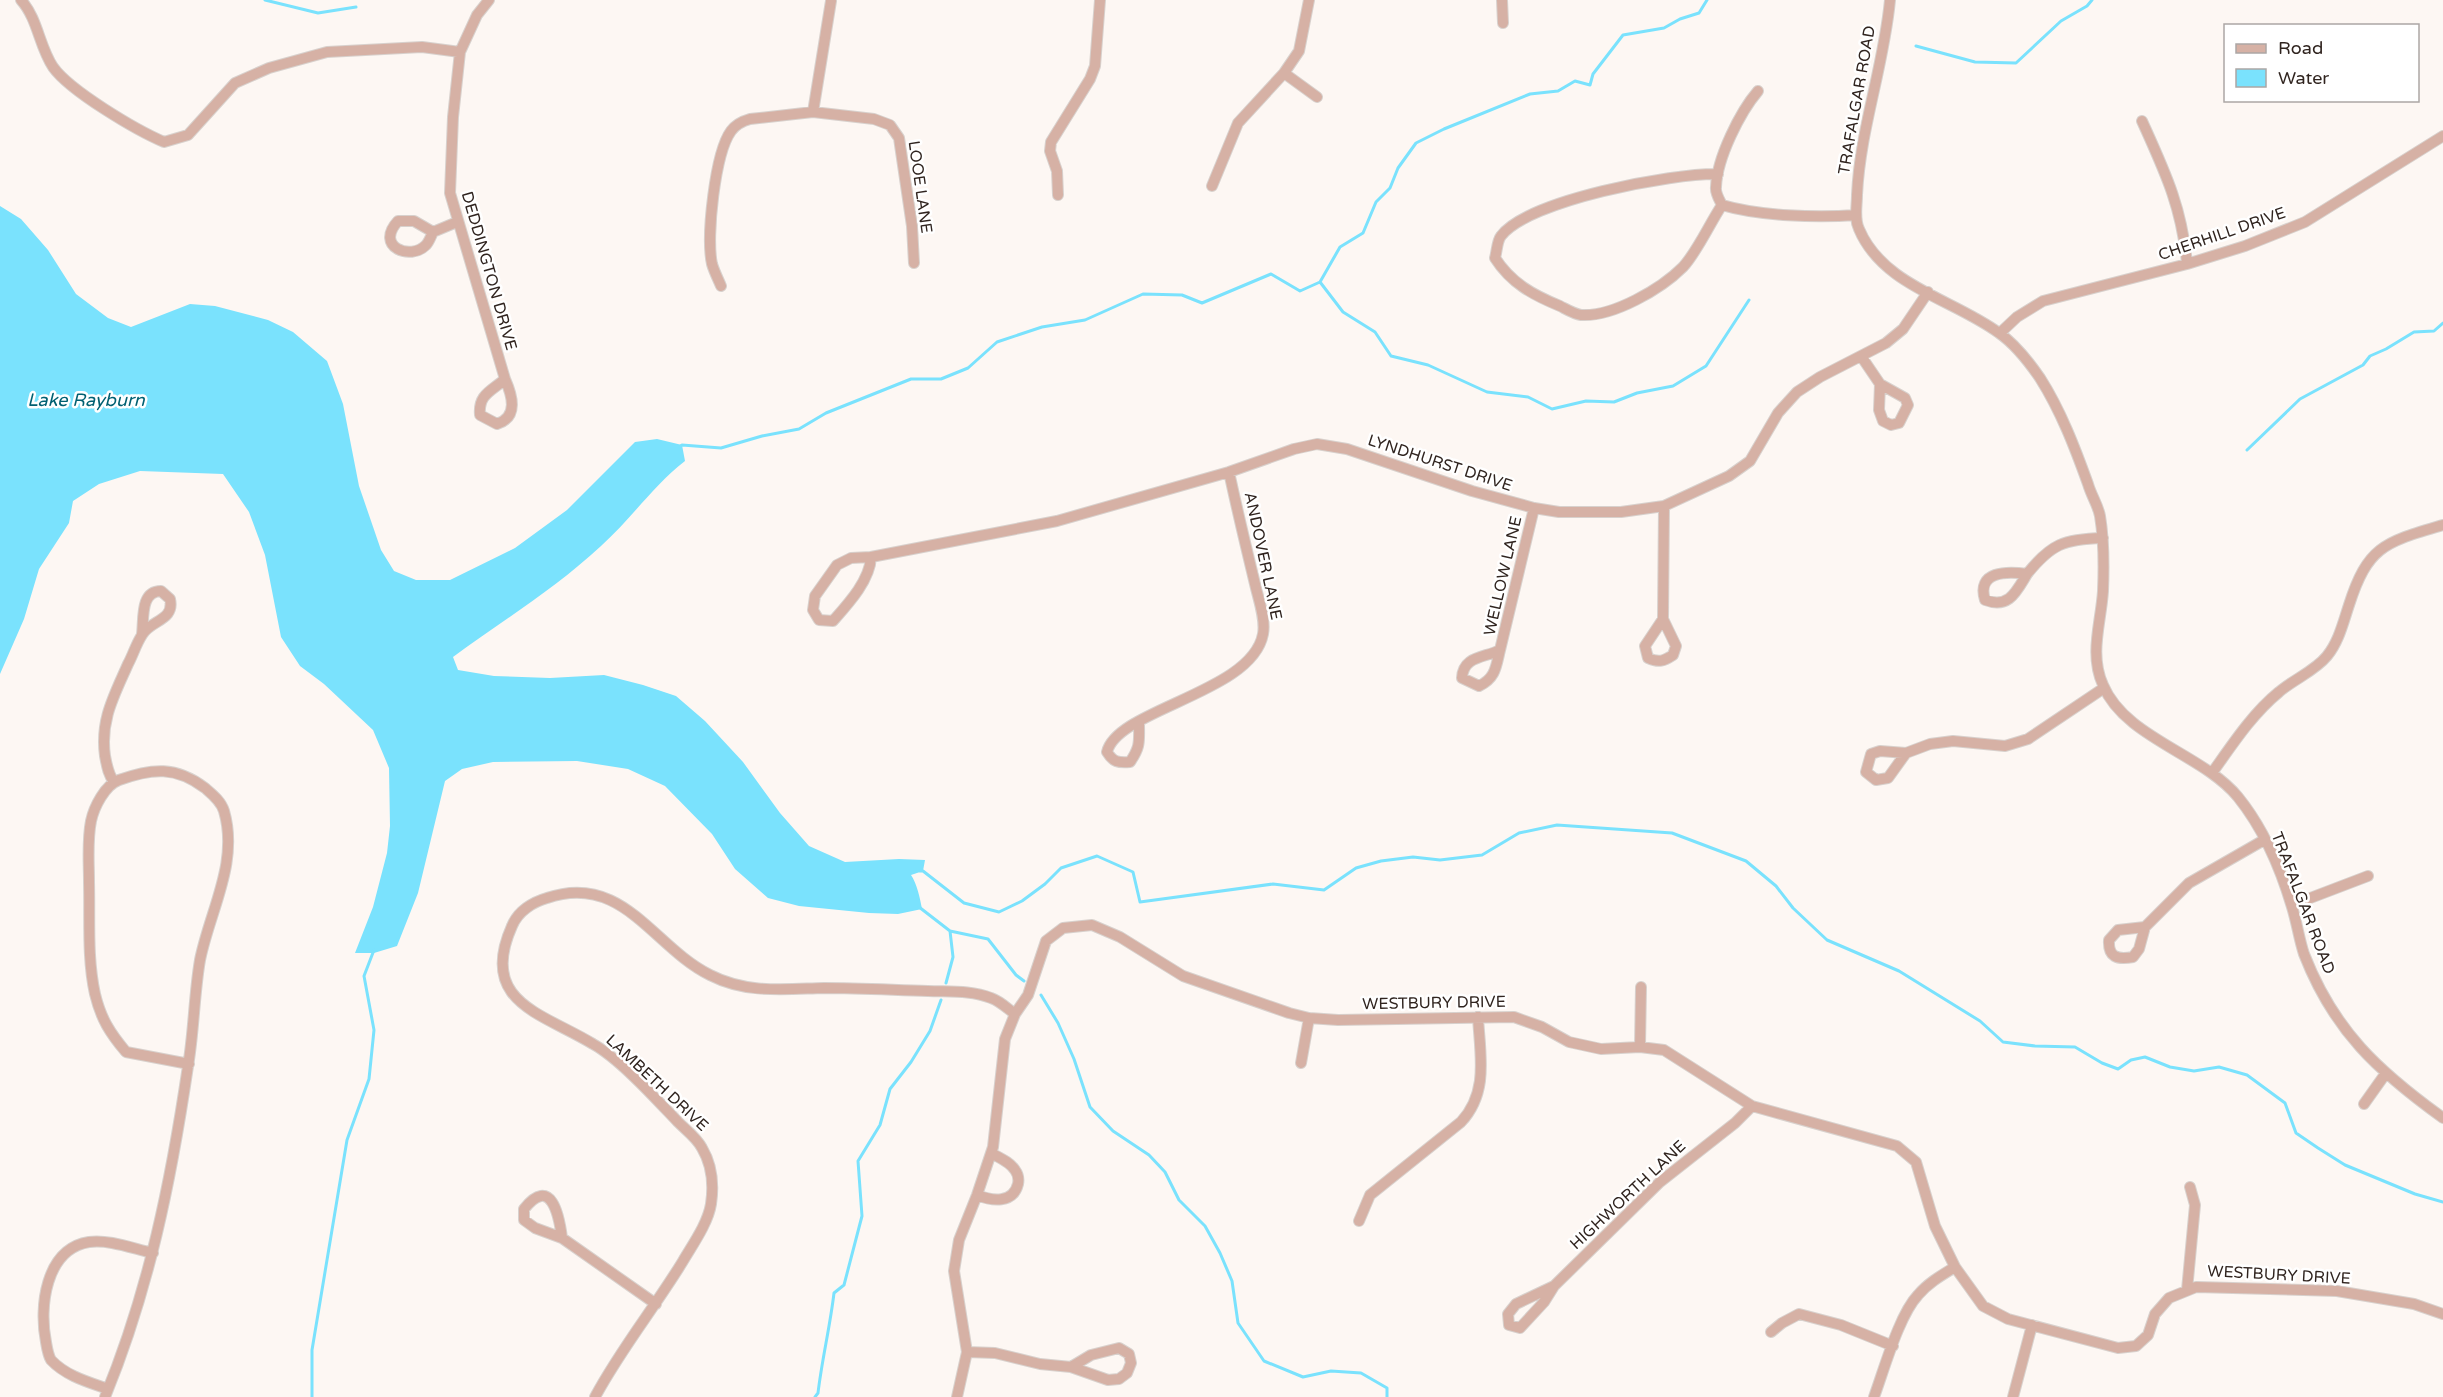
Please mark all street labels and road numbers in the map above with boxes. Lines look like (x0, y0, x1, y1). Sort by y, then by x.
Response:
street label: TRAFALGAR ROAD (1834, 24, 1880, 176)
street label: LOOE LANE (904, 139, 936, 235)
street label: DEDDINGTON DRIVE (457, 189, 521, 353)
street label: CHERHILL DRIVE (2156, 203, 2288, 265)
street label: LYNDHURST DRIVE (1365, 430, 1515, 496)
street label: ANDOVER LANE (1240, 490, 1286, 622)
street label: WELLOW LANE (1480, 514, 1526, 638)
street label: TRAFALGAR ROAD (2267, 829, 2339, 977)
street label: WESTBURY DRIVE (1362, 992, 1506, 1014)
street label: LAMBETH DRIVE (602, 1030, 712, 1136)
street label: HIGHWORTH LANE (1566, 1136, 1690, 1254)
street label: WESTBURY DRIVE (2207, 1261, 2351, 1289)

